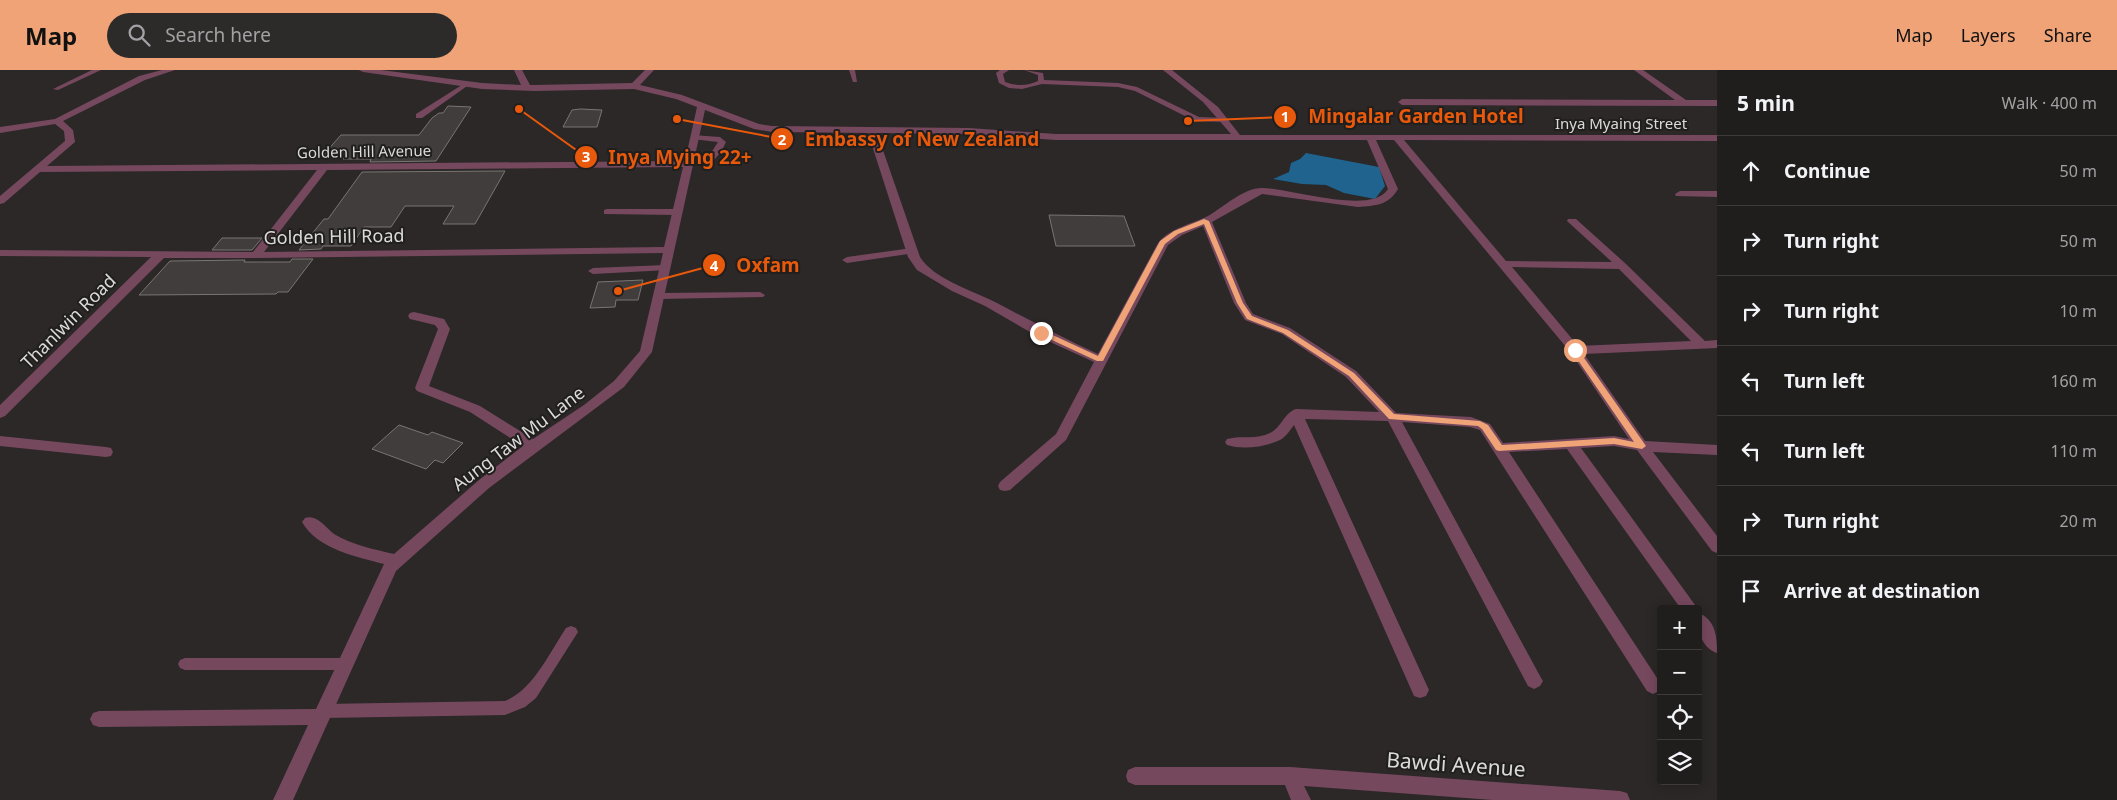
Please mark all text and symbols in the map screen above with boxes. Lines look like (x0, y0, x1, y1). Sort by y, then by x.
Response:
search box (107, 13, 457, 58)
text: Map (25, 19, 77, 52)
icon: search (125, 21, 153, 49)
text: Search here (165, 22, 271, 48)
text: Map (1895, 23, 1933, 47)
text: Layers (1961, 23, 2016, 47)
text: Share (2044, 23, 2092, 47)
text: 5 min (1737, 89, 1795, 117)
text: Walk · 400 m (2002, 92, 2097, 114)
callout: Mingalar Garden Hotel (1273, 100, 1533, 134)
text: Mingalar Garden Hotel (1308, 103, 1524, 129)
text: 1 (1281, 106, 1289, 126)
street label: Inya Myaing Street (1555, 113, 1688, 133)
callout: Embassy of New Zealand (770, 122, 1049, 156)
text: Embassy of New Zealand (805, 126, 1039, 152)
text: 2 (778, 129, 787, 149)
street label: Golden Hill Avenue (297, 140, 431, 162)
callout: Inya Mying 22+ (573, 140, 761, 174)
text: Inya Mying 22+ (608, 144, 752, 170)
text: 3 (582, 146, 590, 166)
icon: ahead (1737, 157, 1765, 185)
text: Continue (1784, 158, 1870, 184)
text: 50 m (2060, 160, 2097, 182)
street label: Golden Hill Road (263, 223, 405, 249)
icon: right (1737, 227, 1765, 255)
text: Turn right (1784, 228, 1879, 254)
text: 50 m (2060, 230, 2097, 252)
callout: Oxfam (701, 248, 810, 282)
text: Oxfam (736, 252, 800, 278)
text: 4 (710, 255, 719, 275)
street label: Thanlwin Road (15, 268, 121, 374)
icon: right (1737, 297, 1765, 325)
text: Turn right (1784, 298, 1879, 324)
text: 10 m (2060, 300, 2097, 322)
route end (1030, 322, 1053, 345)
route start (1564, 339, 1587, 362)
icon: left (1737, 367, 1765, 395)
text: Turn left (1784, 368, 1865, 394)
text: 160 m (2050, 370, 2097, 392)
street label: Aung Taw Mu Lane (447, 380, 589, 496)
icon: left (1737, 437, 1765, 465)
text: Turn left (1784, 438, 1865, 464)
text: 110 m (2050, 440, 2097, 462)
icon: right (1737, 507, 1765, 535)
text: Turn right (1784, 508, 1879, 534)
text: 20 m (2060, 510, 2097, 532)
icon: arrive (1737, 577, 1765, 605)
text: Arrive at destination (1784, 578, 1980, 604)
map controls (1657, 605, 1702, 785)
button: + (1657, 605, 1702, 650)
button: − (1657, 650, 1702, 695)
button: locate (1657, 695, 1702, 740)
button: layers (1657, 740, 1702, 785)
street label: Bawdi Avenue (1385, 745, 1527, 783)

